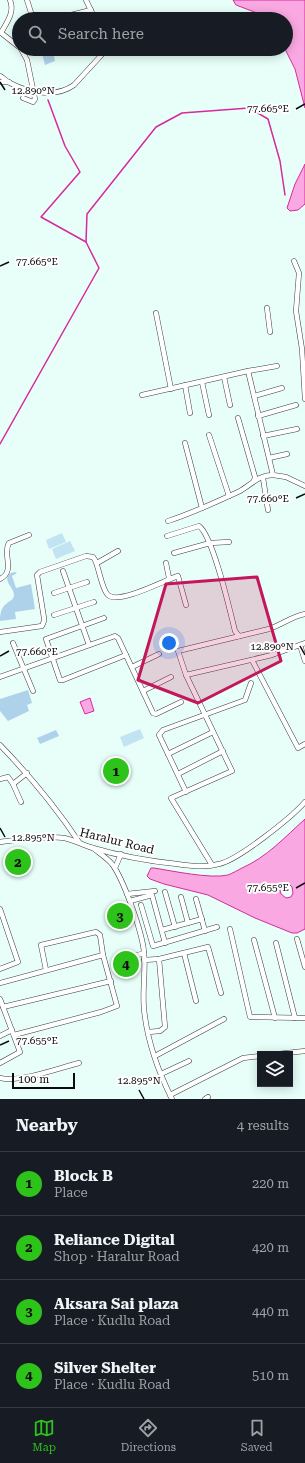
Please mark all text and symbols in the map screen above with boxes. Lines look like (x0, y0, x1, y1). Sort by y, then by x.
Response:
search box (12, 12, 293, 56)
icon: search (26, 23, 48, 45)
text: Search here (58, 25, 144, 43)
text: 12.890°N (11, 85, 55, 96)
text: 77.665°E (247, 103, 289, 114)
text: 77.665°E (16, 256, 58, 267)
text: 77.660°E (247, 493, 289, 504)
your location (159, 633, 179, 653)
text: 12.890°N (250, 641, 294, 652)
text: 77.660°E (16, 646, 58, 657)
pin: 1 (103, 756, 129, 786)
street label: Haralur Road (78, 825, 156, 857)
text: 12.895°N (11, 832, 55, 843)
pin: 2 (5, 847, 31, 877)
text: 77.655°E (247, 882, 289, 893)
pin: 3 (107, 901, 133, 931)
pin: 4 (113, 949, 139, 979)
text: 77.655°E (16, 1035, 58, 1046)
map controls (257, 1051, 293, 1087)
button: layers (257, 1051, 293, 1087)
scale bar (12, 1071, 75, 1090)
text: 100 m (18, 1073, 49, 1086)
text: 12.895°N (117, 1075, 161, 1086)
text: Nearby (16, 1115, 78, 1135)
text: 4 results (237, 1118, 289, 1133)
text: Block B (54, 1167, 113, 1185)
text: 1 (25, 1176, 33, 1191)
text: 220 m (252, 1176, 289, 1191)
text: Place (54, 1185, 88, 1200)
text: Reliance Digital (54, 1231, 175, 1249)
text: 2 (25, 1240, 33, 1255)
text: 420 m (252, 1240, 289, 1255)
text: Shop · Haralur Road (54, 1249, 180, 1264)
text: Aksara Sai plaza (54, 1295, 179, 1313)
text: 3 (25, 1304, 33, 1319)
text: 440 m (252, 1304, 289, 1319)
text: Place · Kudlu Road (54, 1313, 170, 1328)
text: Silver Shelter (54, 1359, 156, 1377)
text: 4 (25, 1368, 33, 1383)
text: 510 m (252, 1368, 289, 1383)
text: Place · Kudlu Road (54, 1377, 170, 1392)
tab: Map (32, 1417, 56, 1454)
tab: Directions (121, 1417, 176, 1454)
tab: Saved (241, 1417, 273, 1454)

